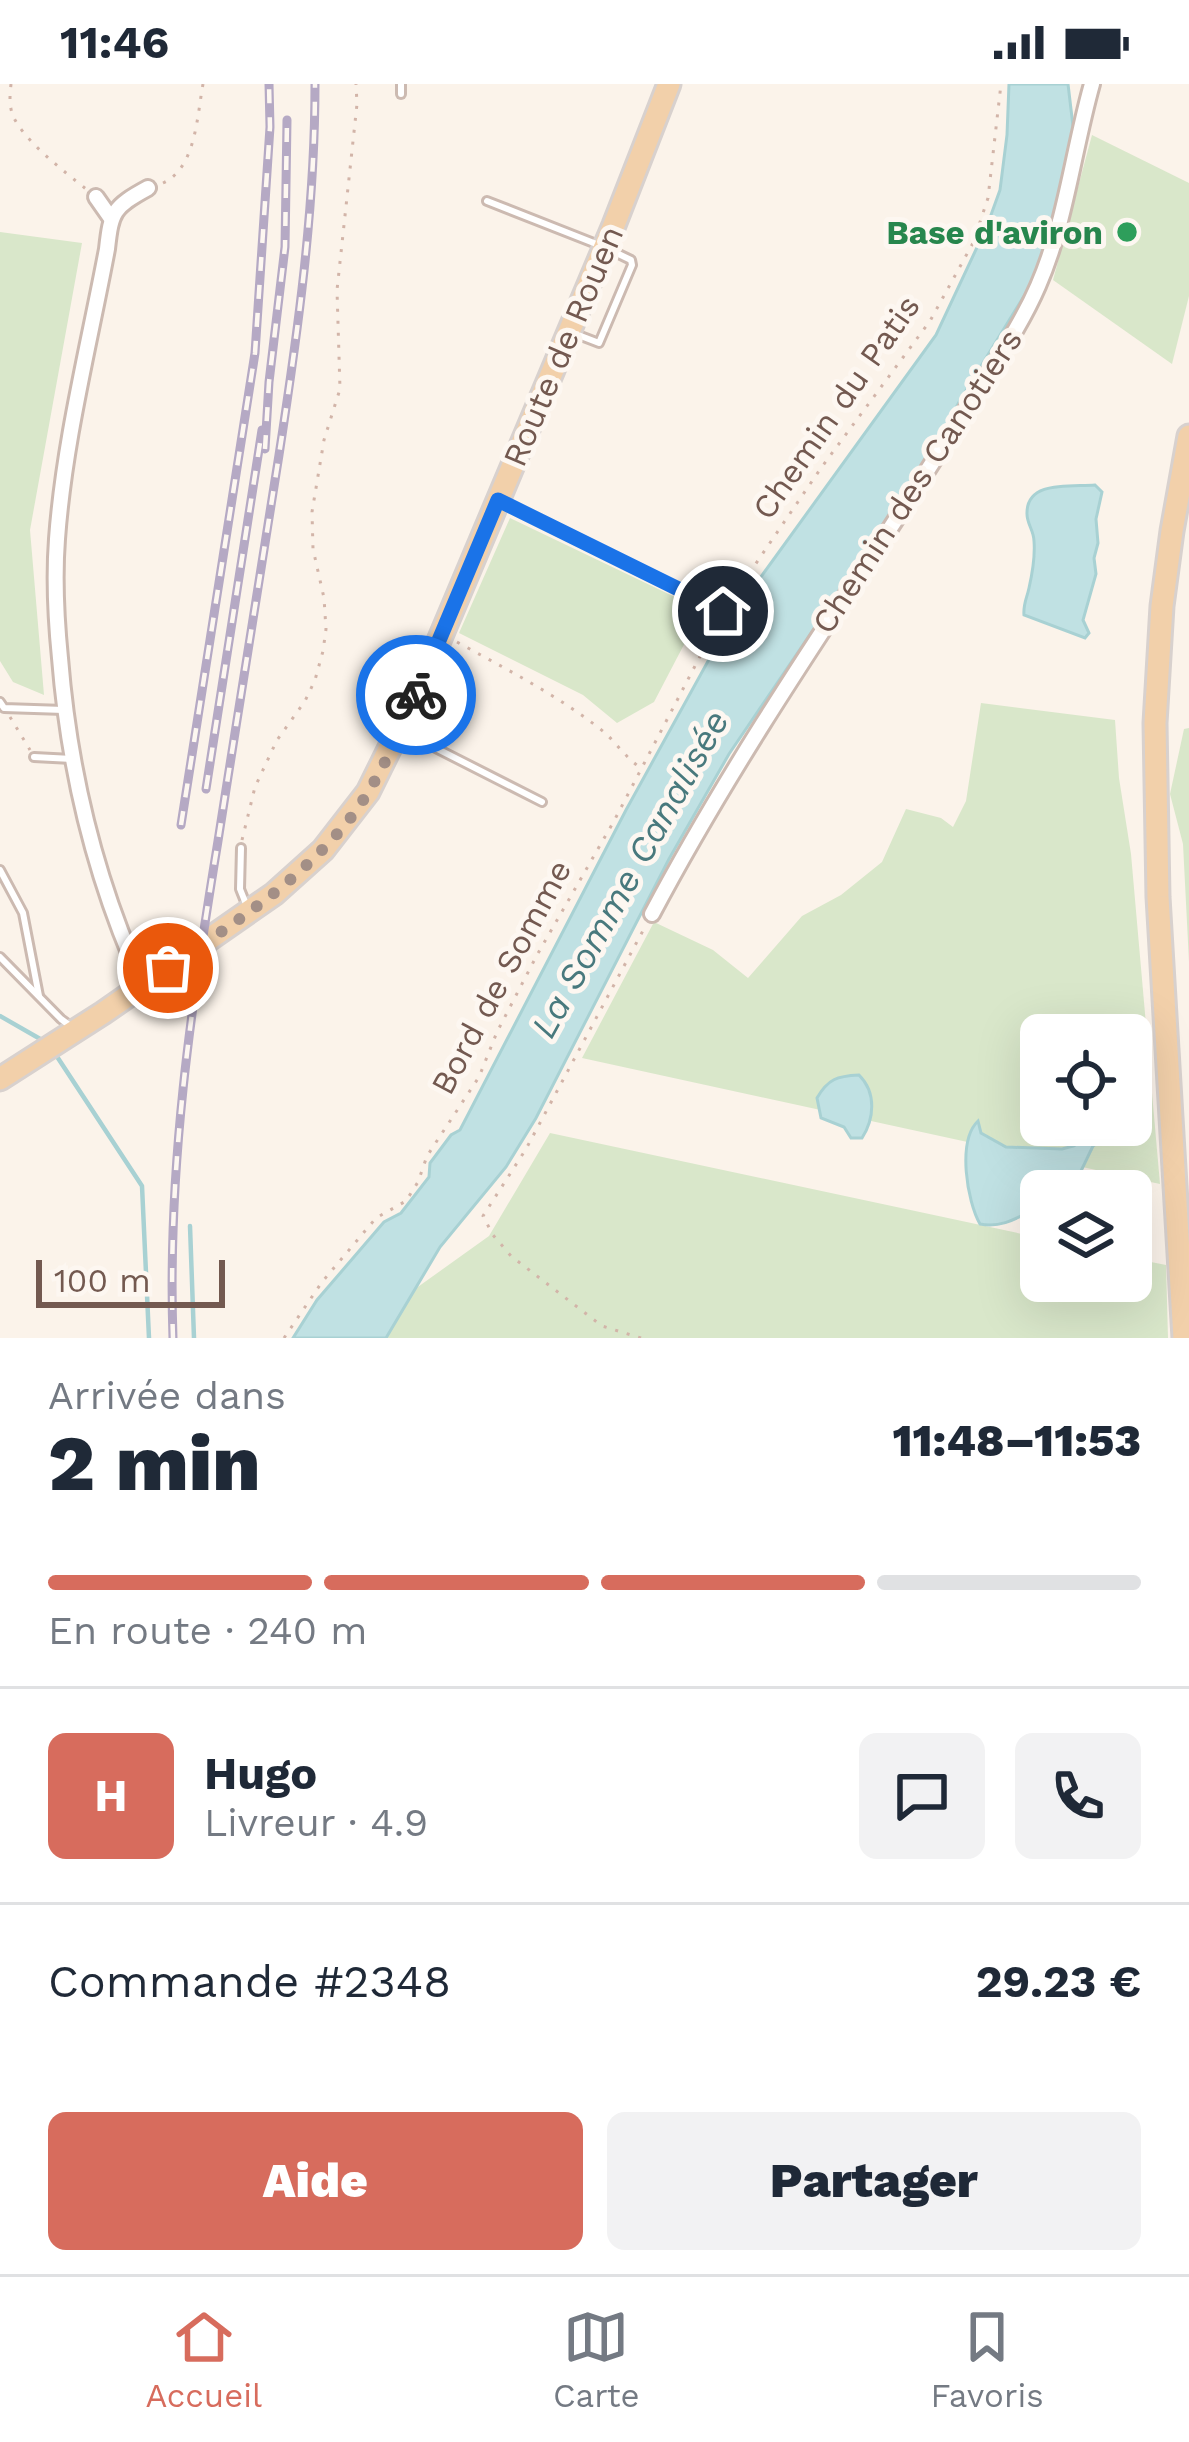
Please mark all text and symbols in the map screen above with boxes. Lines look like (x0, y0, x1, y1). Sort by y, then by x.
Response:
text: 11:46 (60, 16, 169, 69)
place label: Base d'aviron (886, 213, 1103, 252)
marker: Base d'aviron (1114, 219, 1140, 245)
street label: Route de Rouen (495, 220, 631, 472)
street label: Chemin du Patis (744, 287, 928, 527)
street label: Chemin des Canotiers (804, 321, 1030, 641)
pin (672, 560, 774, 662)
icon: home (690, 578, 756, 644)
courier (356, 635, 476, 755)
icon: bike (383, 662, 449, 728)
water label: La Somme Canalisée (522, 703, 738, 1045)
street label: Bord de Somme (423, 853, 579, 1101)
pin (117, 917, 219, 1019)
icon: bag (135, 935, 201, 1001)
map controls (1020, 1014, 1152, 1302)
button: locate (1020, 1014, 1152, 1146)
button: layers (1020, 1170, 1152, 1302)
scale bar (36, 1254, 225, 1307)
text: 100 m (54, 1261, 151, 1300)
text: Arrivée dans (48, 1373, 286, 1418)
text: 11:48–11:53 (892, 1414, 1141, 1467)
text: 2 min (48, 1417, 261, 1509)
text: En route · 240 m (48, 1608, 367, 1653)
button: chat (859, 1733, 985, 1859)
button: phone (1015, 1733, 1141, 1859)
text: Hugo (204, 1747, 317, 1800)
text: H (94, 1769, 128, 1822)
text: Livreur · 4.9 (204, 1800, 428, 1845)
text: Commande #2348 (48, 1955, 451, 2008)
text: 29.23 € (976, 1955, 1141, 2008)
button: Aide (48, 2112, 583, 2250)
button: Partager (607, 2112, 1141, 2250)
tab: Accueil (145, 2304, 262, 2415)
tab: Carte (553, 2304, 640, 2415)
tab: Favoris (930, 2304, 1044, 2415)

